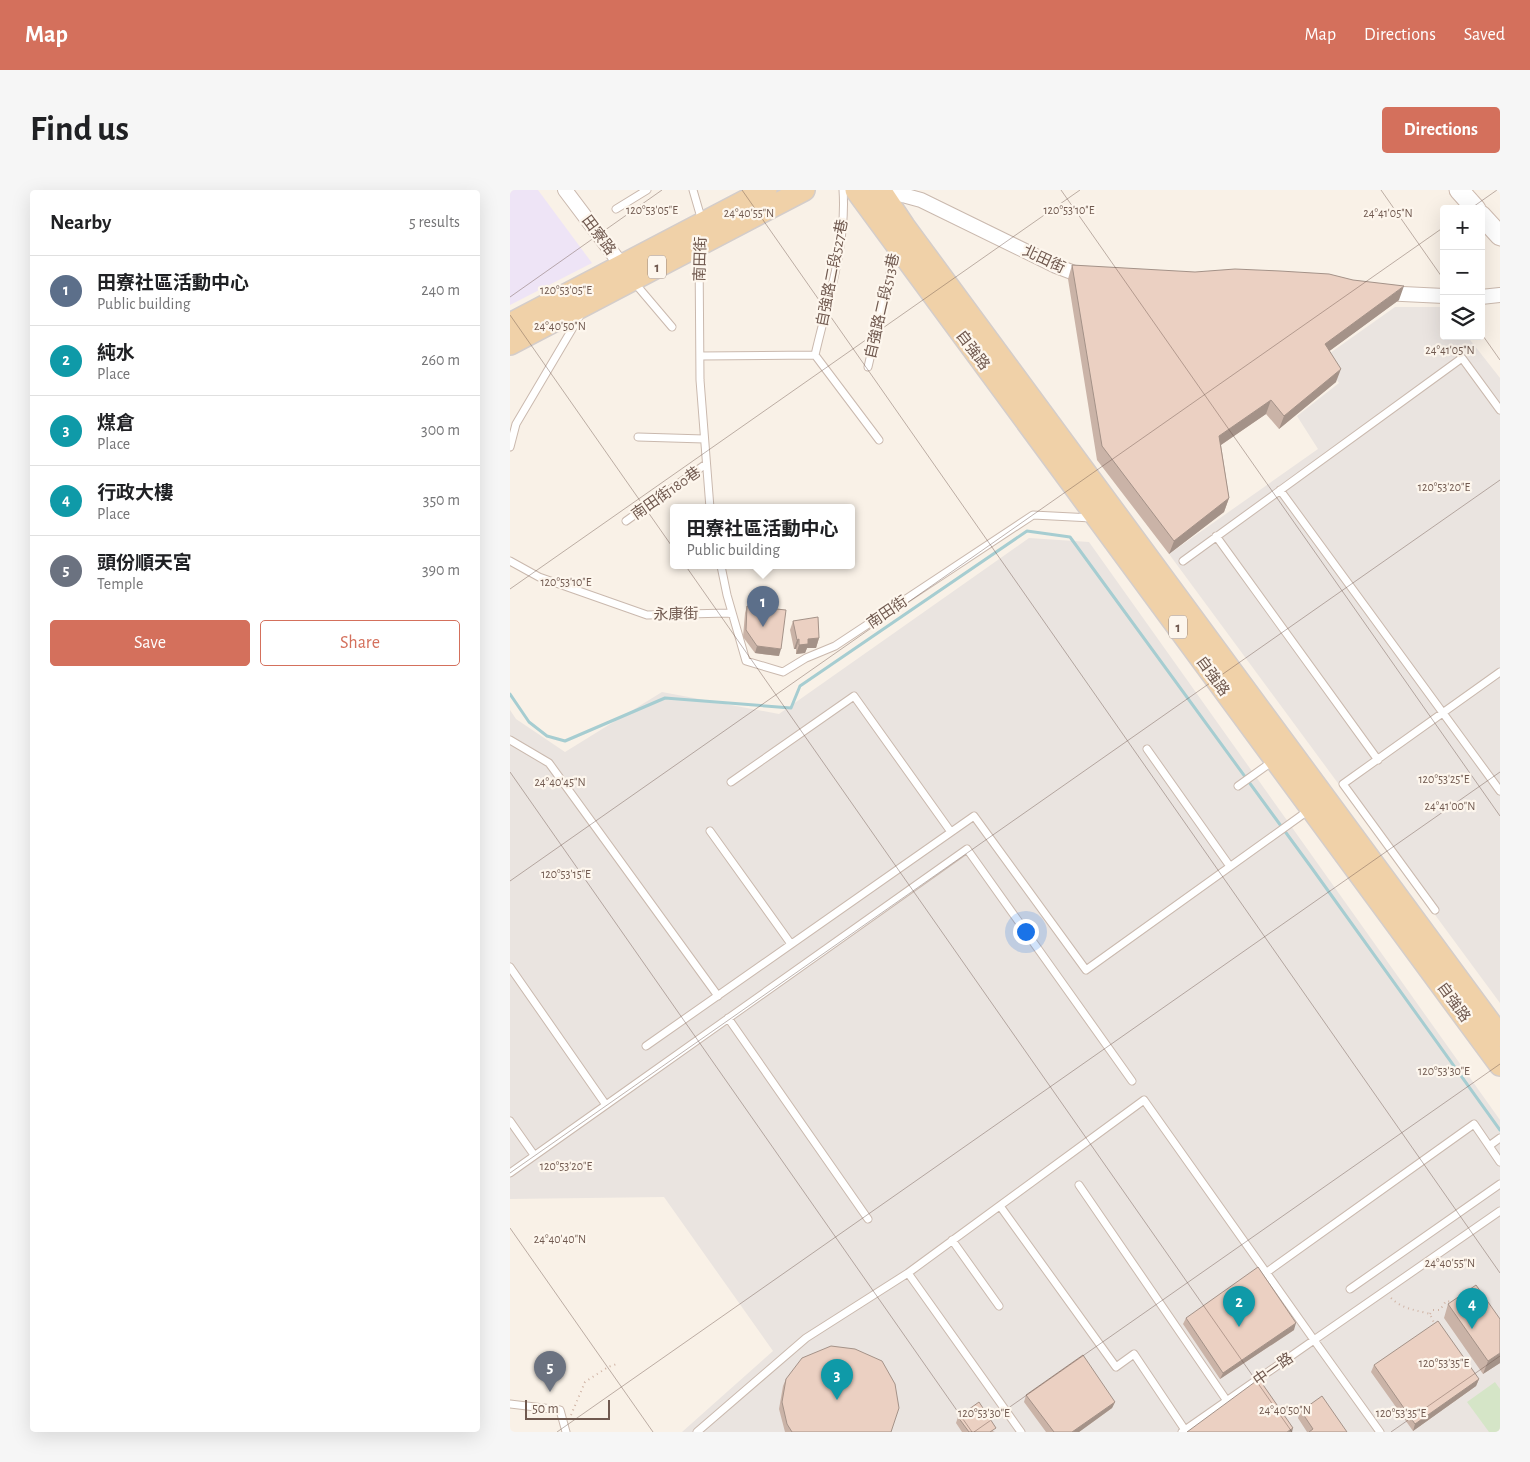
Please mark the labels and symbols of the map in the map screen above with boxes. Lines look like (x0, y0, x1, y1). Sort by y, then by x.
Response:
text: 120°53'05"E (626, 204, 678, 216)
text: 120°53'10"E (1043, 204, 1095, 216)
text: 24°40'55"N (724, 207, 774, 219)
text: 24°41'05"N (1363, 207, 1413, 219)
street label: 田寮路 (579, 212, 619, 258)
street label: 自強路二段527巷 (814, 218, 850, 328)
street label: 南田街 (691, 236, 709, 282)
street label: 北田街 (1020, 241, 1068, 276)
street label: 自強路二段513巷 (862, 252, 902, 360)
road number: 1 (648, 256, 666, 278)
text: 120°53'05"E (540, 284, 592, 296)
text: 24°40'50"N (534, 320, 586, 332)
street label: 自強路 (953, 327, 993, 373)
text: 24°41'05"N (1425, 344, 1475, 356)
street label: 南田街180巷 (629, 463, 703, 523)
text: 120°53'20"E (1418, 481, 1470, 493)
text: 120°53'10"E (540, 576, 592, 588)
pin: 1 (747, 586, 779, 627)
street label: 南田街 (864, 593, 910, 631)
street label: 永康街 (653, 606, 699, 622)
road number: 1 (1169, 616, 1187, 638)
street label: 自強路 (1193, 653, 1233, 699)
text: 120°53'25"E (1418, 773, 1470, 785)
text: 24°40'45"N (534, 776, 586, 788)
text: 24°41'00"N (1425, 800, 1475, 812)
text: 120°53'15"E (541, 868, 591, 880)
your location (1013, 919, 1039, 945)
street label: 自強路 (1434, 979, 1474, 1025)
text: 120°53'30"E (1418, 1065, 1470, 1077)
text: 120°53'20"E (540, 1160, 592, 1172)
text: 24°40'40"N (534, 1233, 586, 1245)
text: 24°40'55"N (1425, 1257, 1475, 1269)
pin: 2 (1223, 1286, 1255, 1327)
pin: 4 (1456, 1288, 1488, 1329)
street label: 中一路 (1250, 1350, 1296, 1388)
pin: 5 (534, 1351, 566, 1392)
text: 120°53'35"E (1419, 1357, 1469, 1369)
pin: 3 (821, 1359, 853, 1400)
scale bar (525, 1397, 610, 1420)
text: 24°40'50"N (1259, 1404, 1311, 1416)
text: 120°53'30"E (958, 1407, 1010, 1419)
text: 120°53'35"E (1376, 1407, 1426, 1419)

